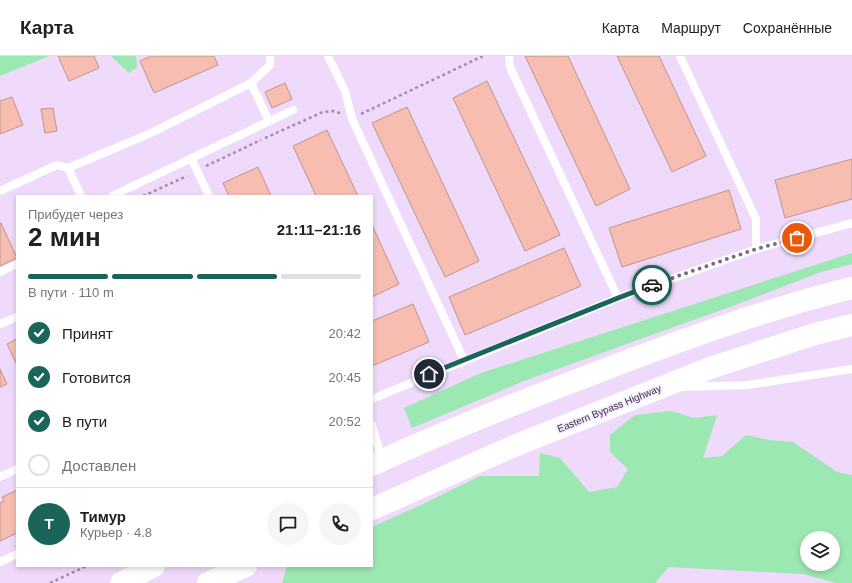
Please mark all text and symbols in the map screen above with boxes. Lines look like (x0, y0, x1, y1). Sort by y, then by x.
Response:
text: Карта (20, 17, 74, 38)
text: Карта (602, 20, 639, 36)
text: Маршрут (661, 20, 721, 36)
text: Сохранённые (743, 20, 832, 36)
text: Прибудет через (28, 207, 123, 222)
text: 21:11–21:16 (277, 221, 361, 238)
pin (780, 221, 814, 255)
text: 2 мин (28, 222, 101, 252)
icon: bag (786, 227, 808, 249)
courier (632, 265, 672, 305)
icon: car (641, 274, 663, 296)
text: В пути · 110 m (28, 285, 114, 300)
icon: check (28, 322, 50, 344)
text: Принят (62, 325, 113, 342)
text: 20:42 (328, 326, 361, 341)
pin (412, 357, 446, 391)
icon: home (418, 363, 440, 385)
icon: check (28, 366, 50, 388)
text: Готовится (62, 369, 131, 386)
text: 20:45 (328, 370, 361, 385)
street label: Eastern Bypass Highway (556, 383, 663, 434)
icon: check (28, 410, 50, 432)
text: В пути (62, 413, 107, 430)
text: 20:52 (328, 414, 361, 429)
text: Доставлен (62, 457, 136, 474)
button: chat (267, 503, 309, 545)
button: phone (319, 503, 361, 545)
text: Тимур (80, 508, 126, 525)
text: Т (44, 515, 54, 532)
text: Курьер · 4.8 (80, 525, 152, 540)
map controls (800, 531, 840, 571)
button: layers (800, 531, 840, 571)

